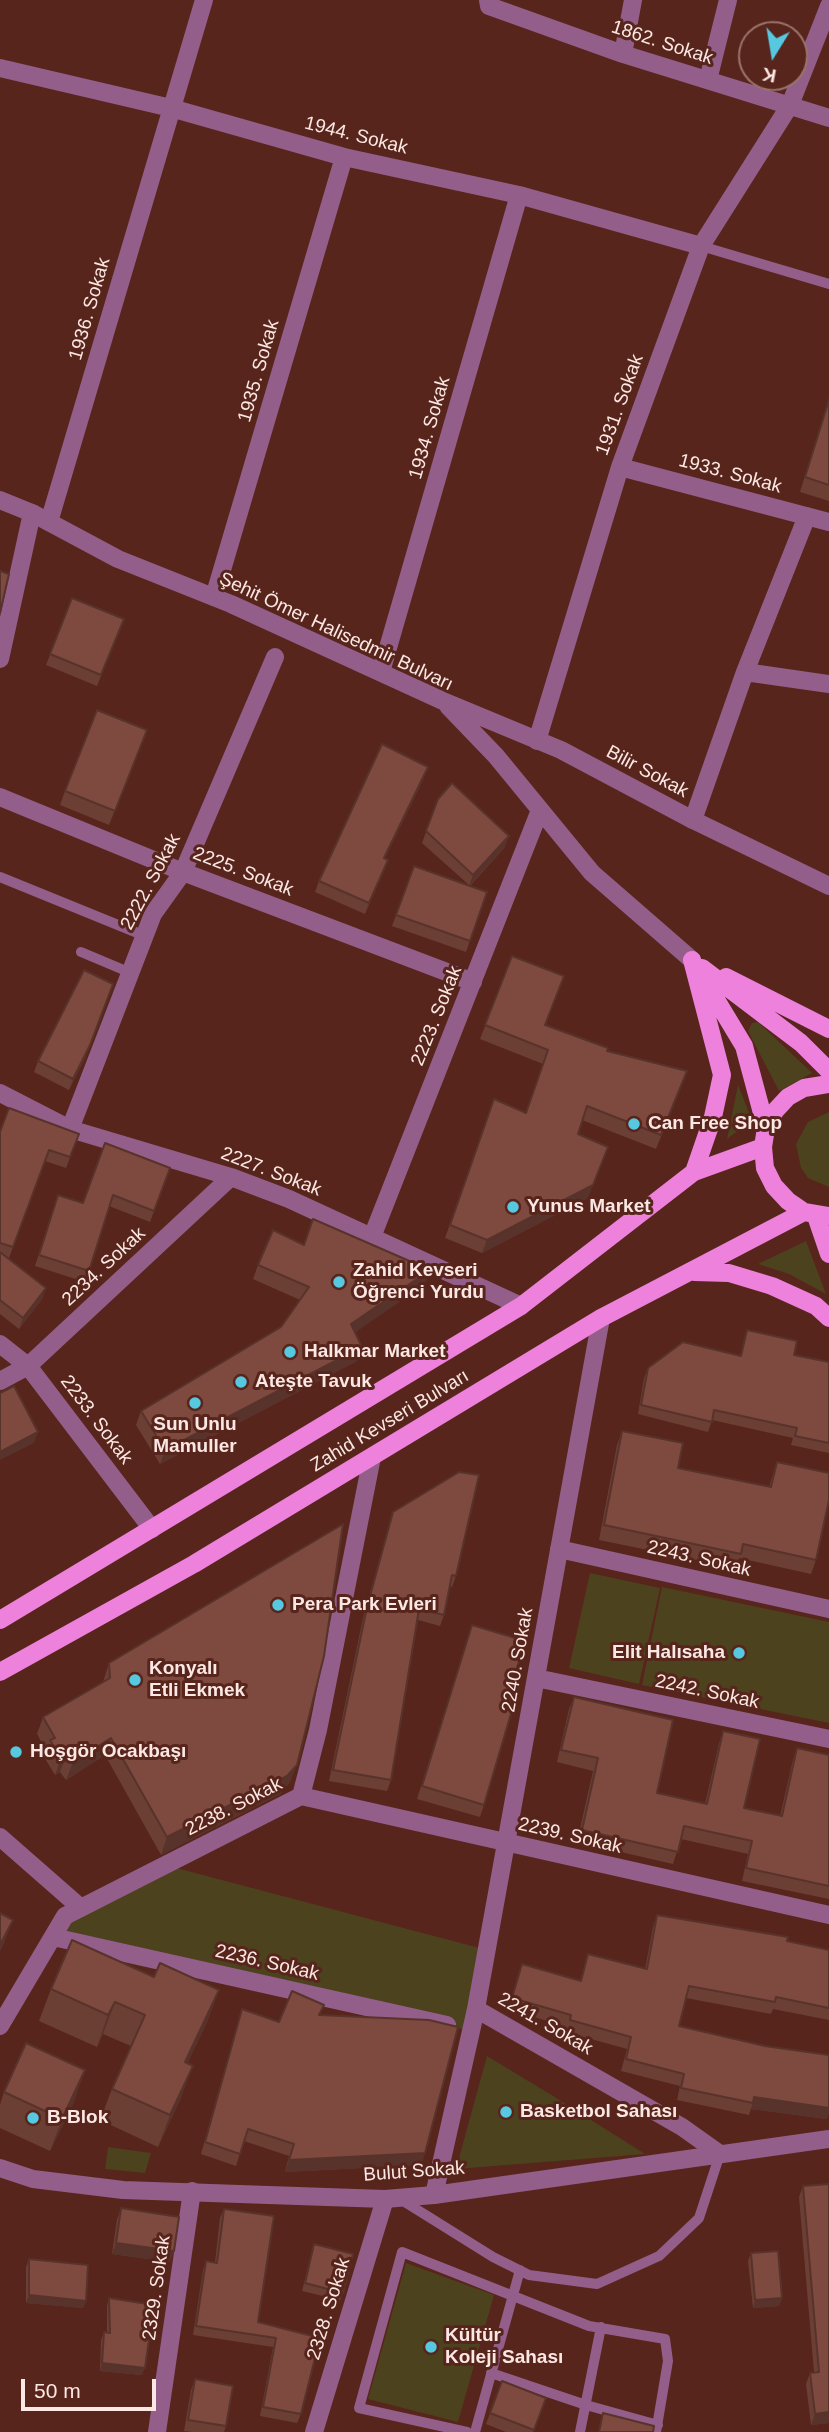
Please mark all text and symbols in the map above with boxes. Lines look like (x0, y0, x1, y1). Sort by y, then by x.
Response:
street label: 1862. Sokak (608, 16, 716, 70)
north arrow (738, 21, 808, 91)
text: K (761, 64, 778, 87)
street label: 1944. Sokak (302, 112, 410, 160)
street label: 1936. Sokak (64, 255, 116, 363)
street label: 1935. Sokak (233, 317, 285, 425)
street label: 1931. Sokak (591, 351, 649, 459)
street label: 1934. Sokak (404, 374, 456, 482)
street label: 1933. Sokak (676, 449, 784, 499)
street label: Şehit Ömer Halisedmir Bulvarı (215, 568, 457, 696)
street label: Bilir Sokak (602, 741, 692, 803)
street label: 2222. Sokak (116, 830, 186, 934)
street label: 2225. Sokak (190, 842, 296, 902)
street label: 2223. Sokak (407, 963, 467, 1069)
place label: Can Free Shop (648, 1113, 782, 1135)
marker: Can Free Shop (626, 1116, 642, 1132)
street label: 2227. Sokak (218, 1142, 324, 1202)
place label: Yunus Market (527, 1196, 651, 1218)
marker: Yunus Market (505, 1199, 521, 1215)
street label: 2234. Sokak (58, 1223, 150, 1311)
place label: Zahid Kevseri Öğrenci Yurdu (353, 1260, 484, 1304)
marker: Zahid Kevseri Öğrenci Yurdu (331, 1274, 347, 1290)
place label: Halkmar Market (304, 1341, 446, 1363)
marker: Halkmar Market (282, 1344, 298, 1360)
street label: Zahid Kevseri Bulvarı (307, 1365, 473, 1477)
street label: 2233. Sokak (55, 1371, 137, 1469)
place label: Ateşte Tavuk (255, 1371, 372, 1393)
marker: Ateşte Tavuk (233, 1374, 249, 1390)
marker: Sun Unlu Mamuller (187, 1395, 203, 1411)
place label: Sun Unlu Mamuller (153, 1414, 237, 1458)
street label: 2243. Sokak (645, 1536, 753, 1582)
place label: Pera Park Evleri (292, 1594, 437, 1616)
marker: Pera Park Evleri (270, 1597, 286, 1613)
street label: 2240. Sokak (498, 1606, 538, 1714)
place label: Elit Halısaha (612, 1642, 725, 1664)
marker: Elit Halısaha (731, 1645, 747, 1661)
place label: Konyalı Etli Ekmek (149, 1658, 245, 1702)
street label: 2242. Sokak (653, 1670, 761, 1714)
marker: Konyalı Etli Ekmek (127, 1672, 143, 1688)
place label: Hoşgör Ocakbaşı (30, 1741, 186, 1763)
marker: Hoşgör Ocakbaşı (8, 1744, 24, 1760)
street label: 2238. Sokak (182, 1773, 286, 1841)
street label: 2239. Sokak (516, 1813, 624, 1859)
street label: 2236. Sokak (213, 1940, 321, 1986)
street label: 2241. Sokak (494, 1988, 596, 2060)
place label: Basketbol Sahası (520, 2101, 677, 2123)
marker: Basketbol Sahası (498, 2104, 514, 2120)
place label: B-Blok (47, 2107, 108, 2129)
marker: B-Blok (25, 2110, 41, 2126)
street label: Bulut Sokak (363, 2157, 465, 2187)
street label: 2329. Sokak (138, 2234, 176, 2342)
street label: 2328. Sokak (303, 2255, 355, 2363)
place label: Kültür Koleji Sahası (445, 2325, 563, 2369)
marker: Kültür Koleji Sahası (423, 2339, 439, 2355)
scale bar (24, 2366, 159, 2410)
text: 50 m (34, 2379, 81, 2402)

